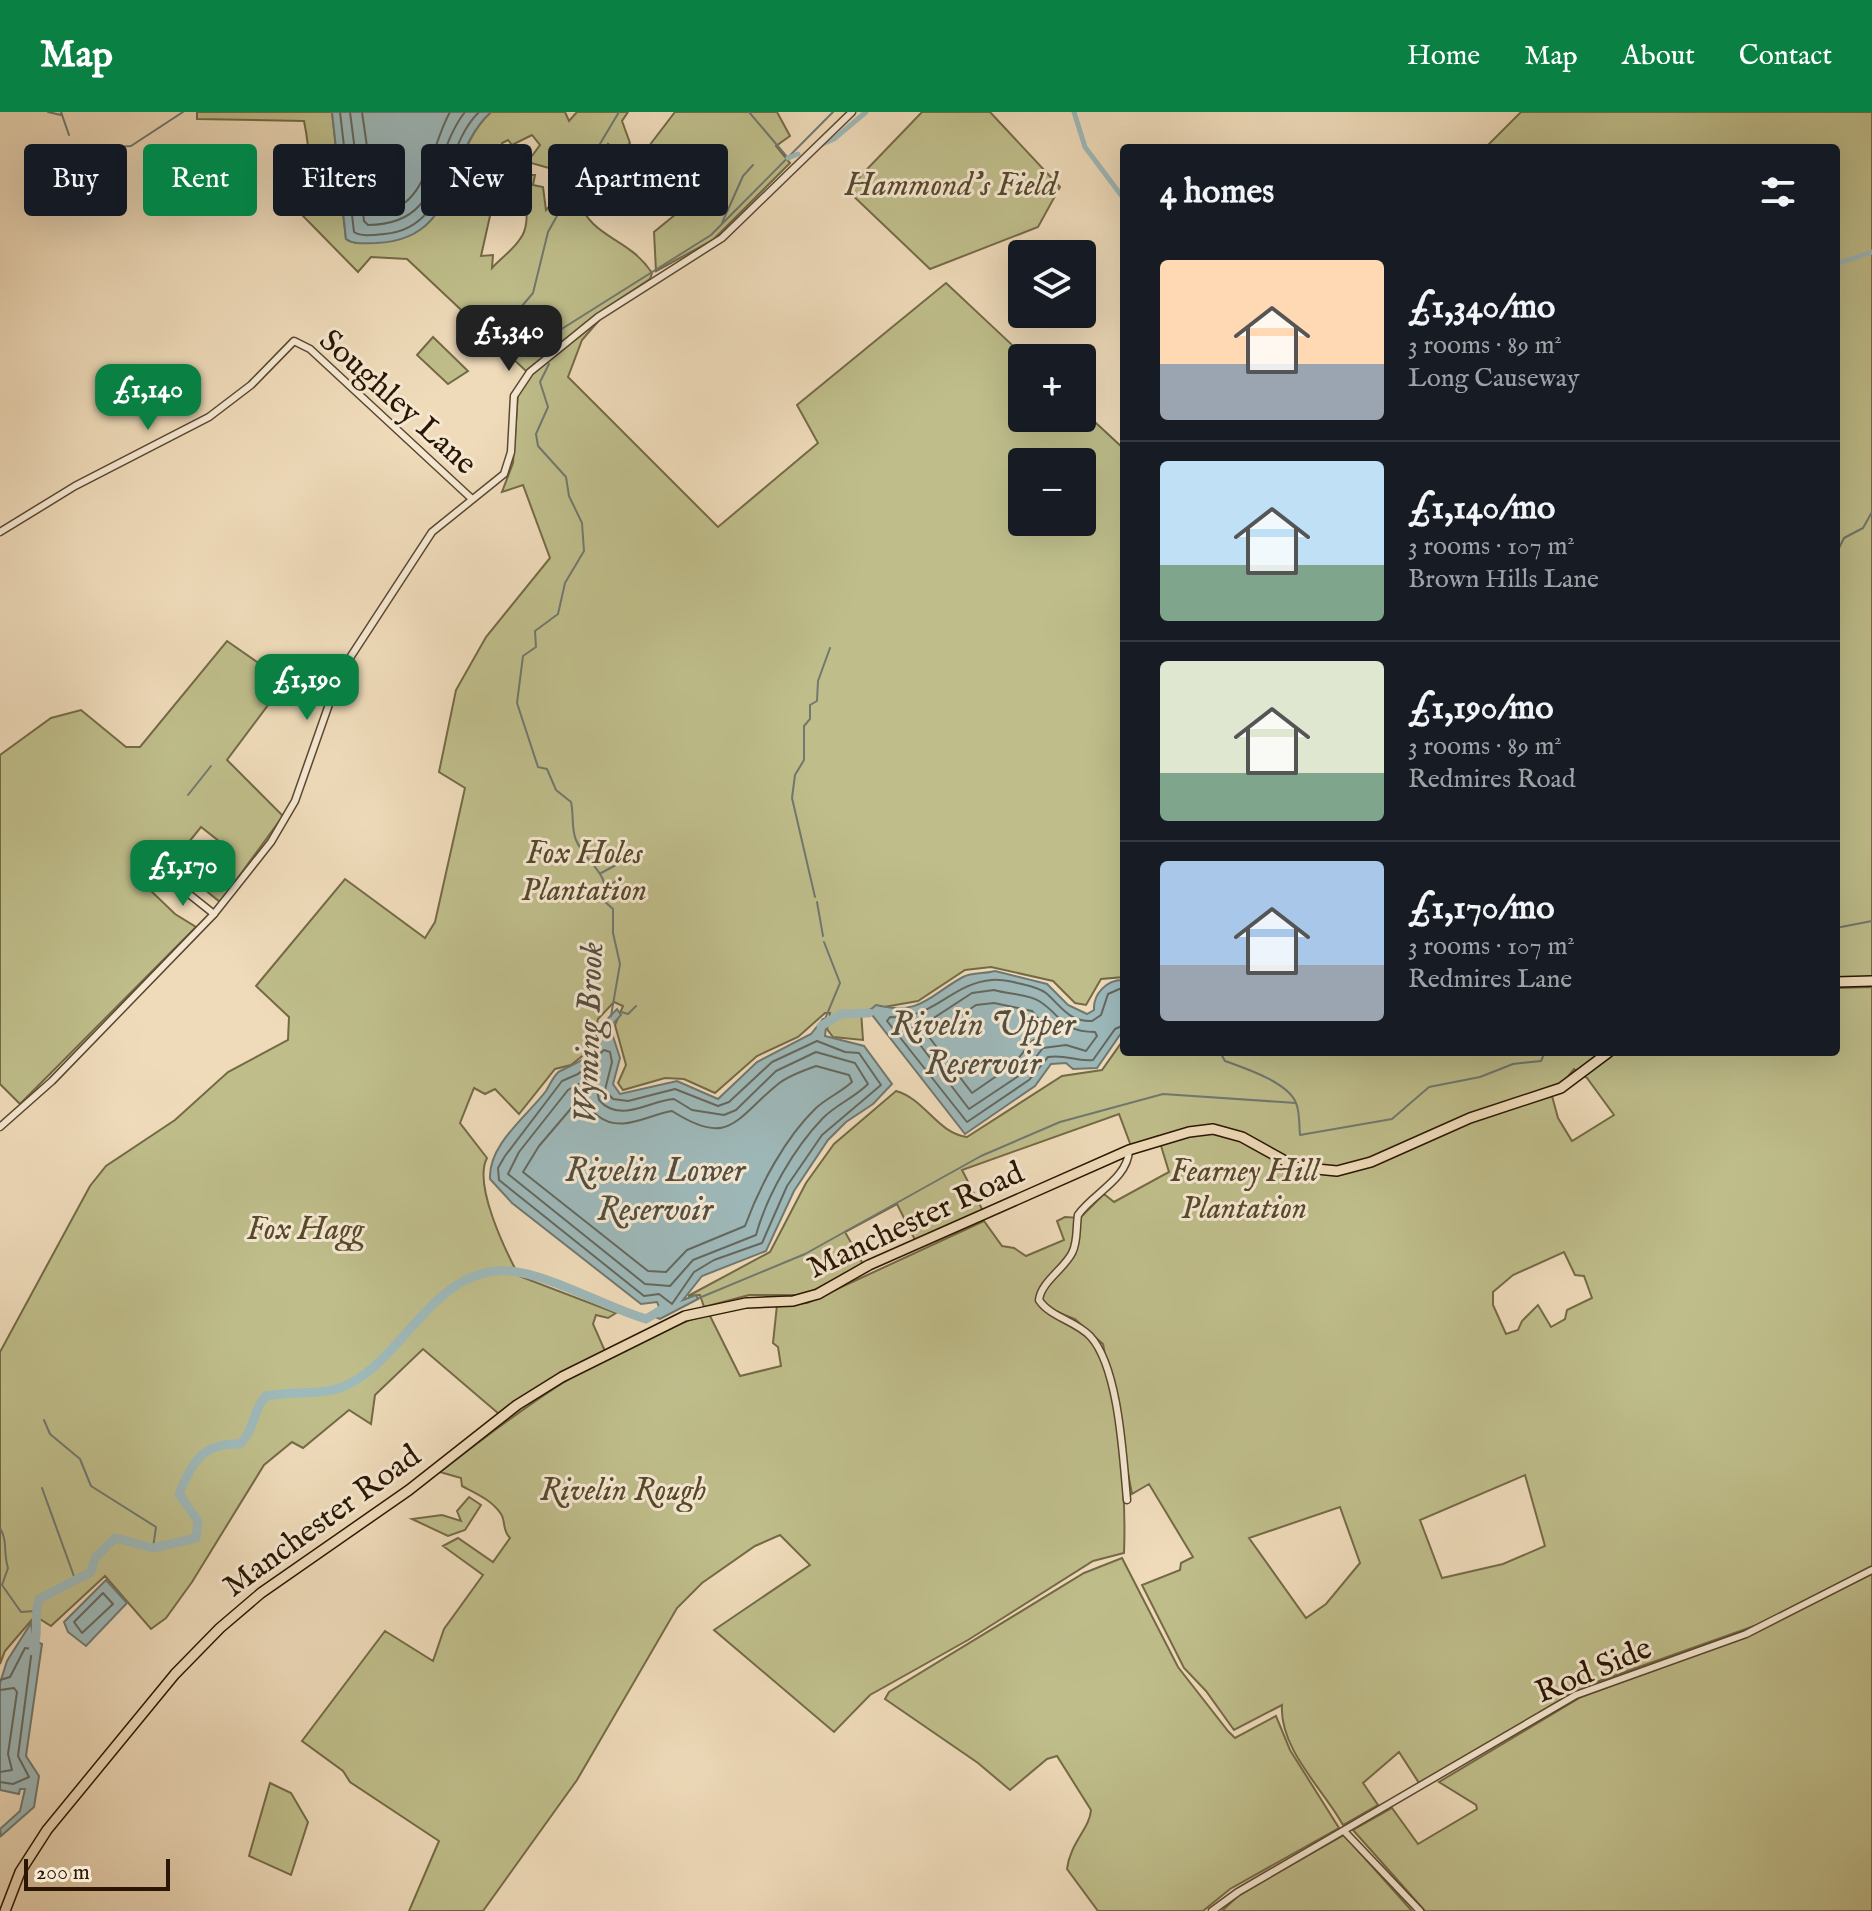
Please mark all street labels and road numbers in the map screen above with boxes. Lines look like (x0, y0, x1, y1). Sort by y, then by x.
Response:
street label: Soughley Lane (310, 321, 485, 485)
street label: Manchester Road (801, 1153, 1032, 1289)
street label: Manchester Road (216, 1436, 430, 1607)
street label: Rod Side (1530, 1629, 1658, 1714)

